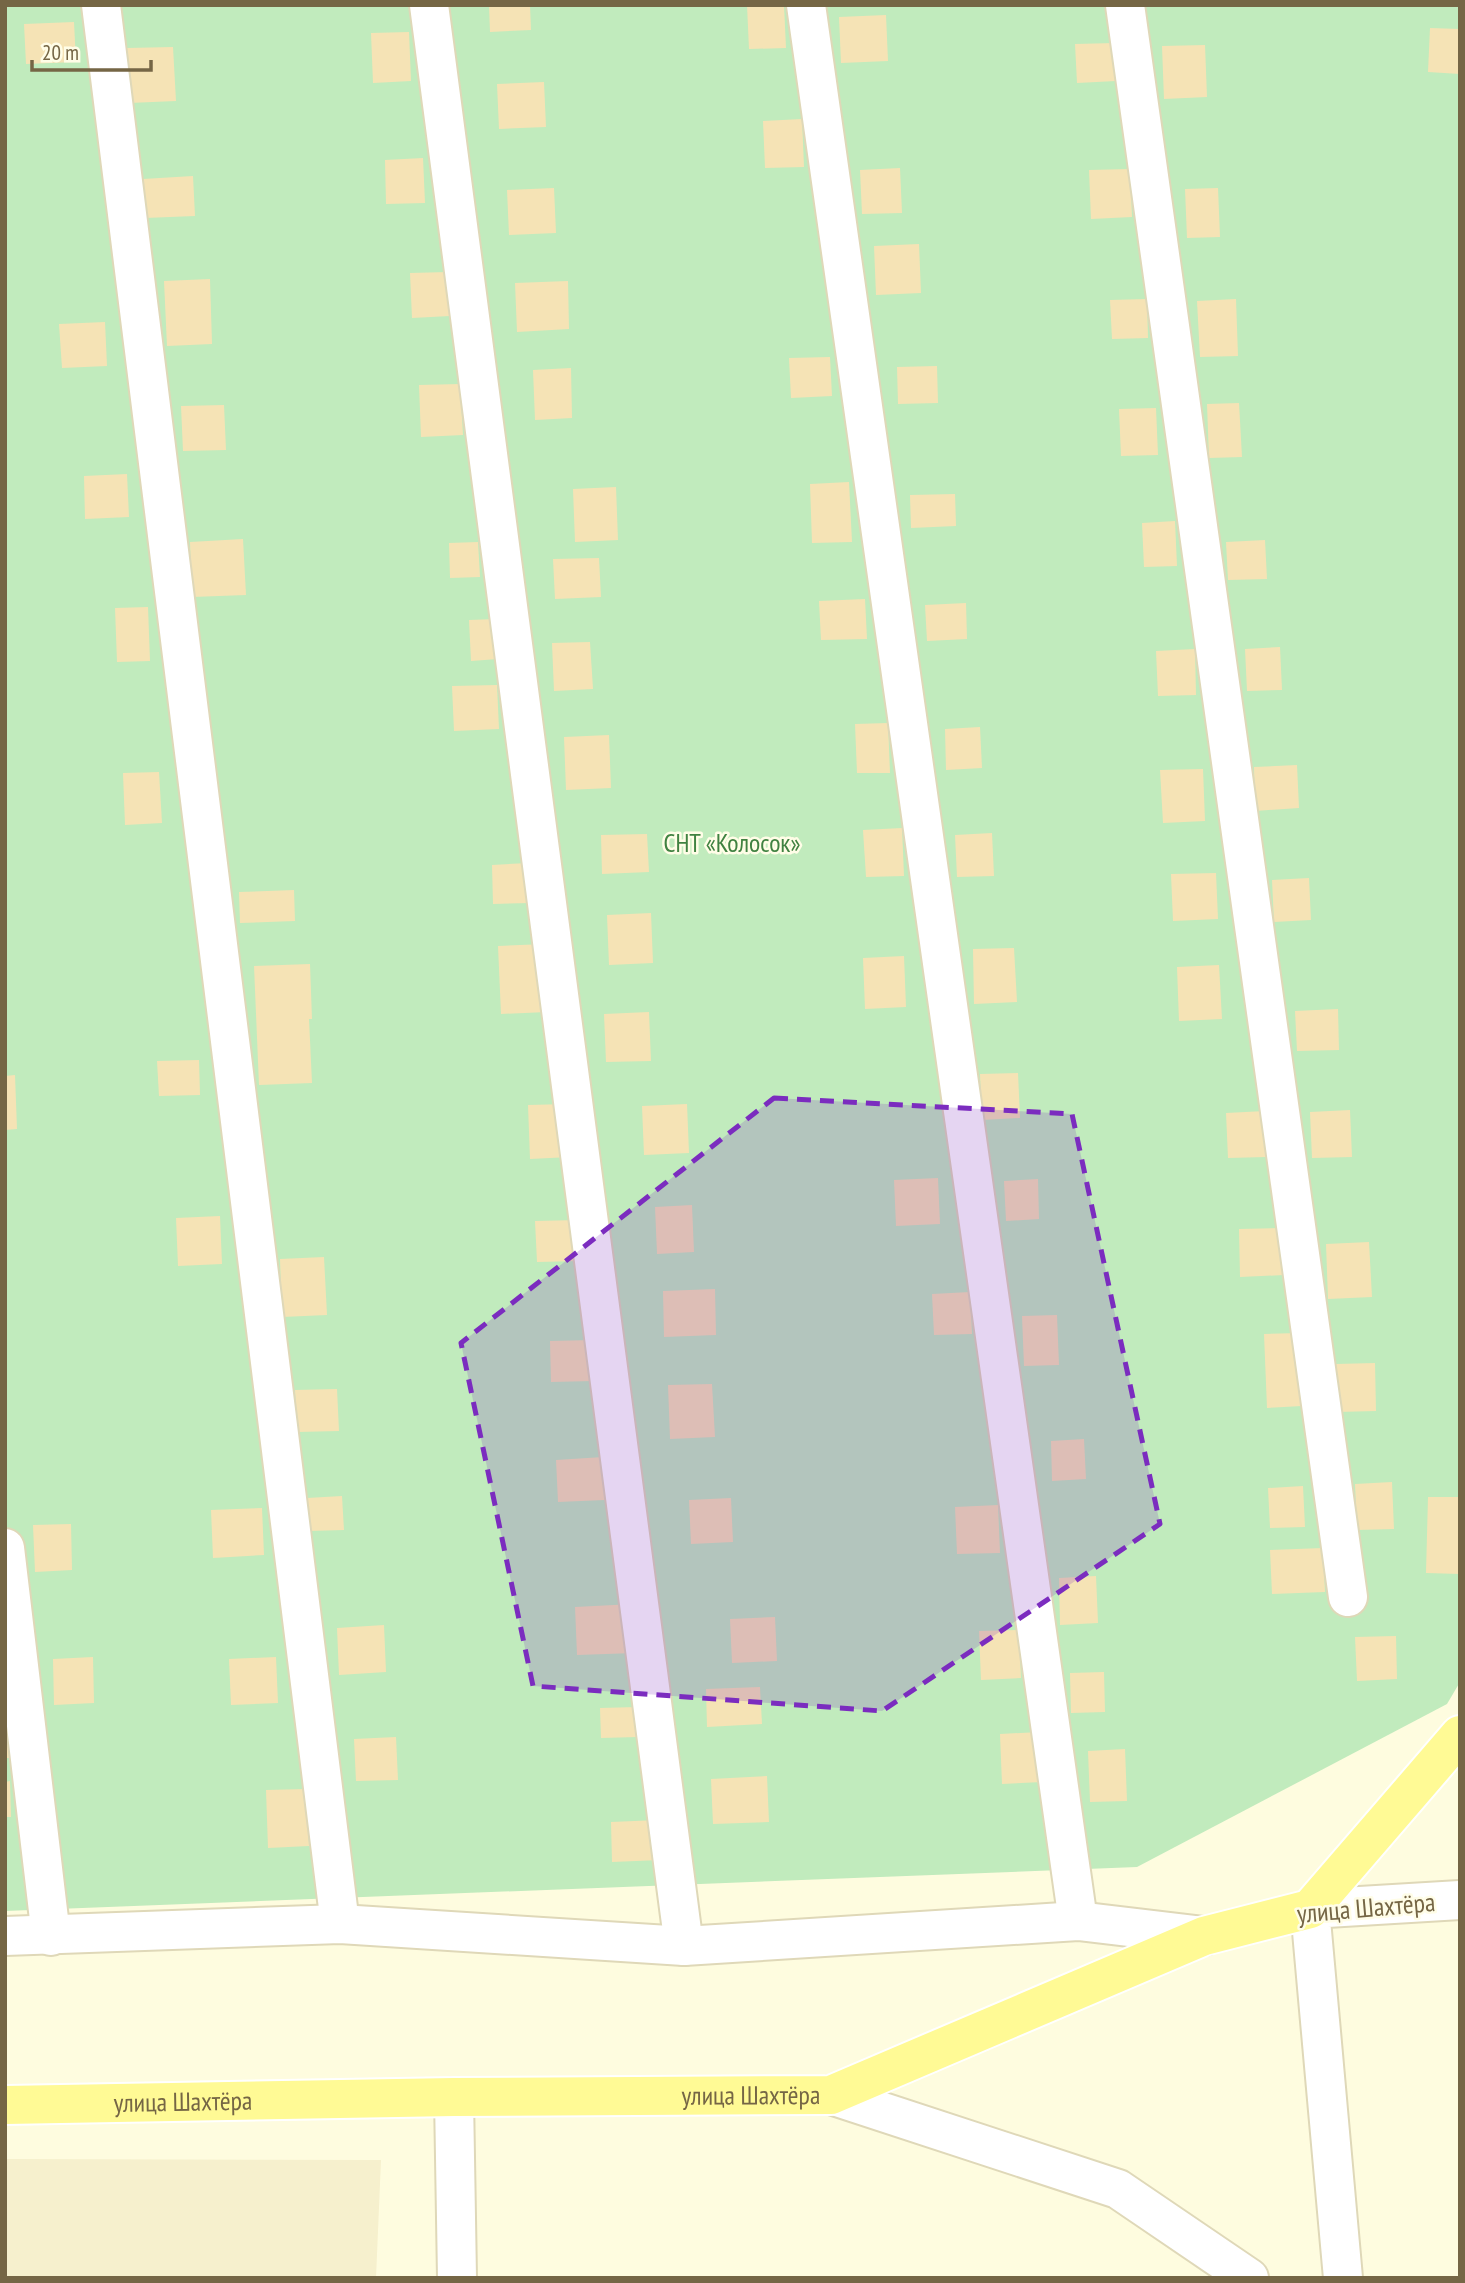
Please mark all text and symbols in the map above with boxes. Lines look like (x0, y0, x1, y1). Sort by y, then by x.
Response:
scale bar (32, 28, 150, 72)
text: 20 m (42, 39, 79, 66)
park label: СНТ «Колосок» (664, 826, 800, 859)
street label: улица Шахтёра (1295, 1885, 1436, 1930)
street label: улица Шахтёра (681, 2078, 820, 2112)
street label: улица Шахтёра (113, 2084, 253, 2119)

